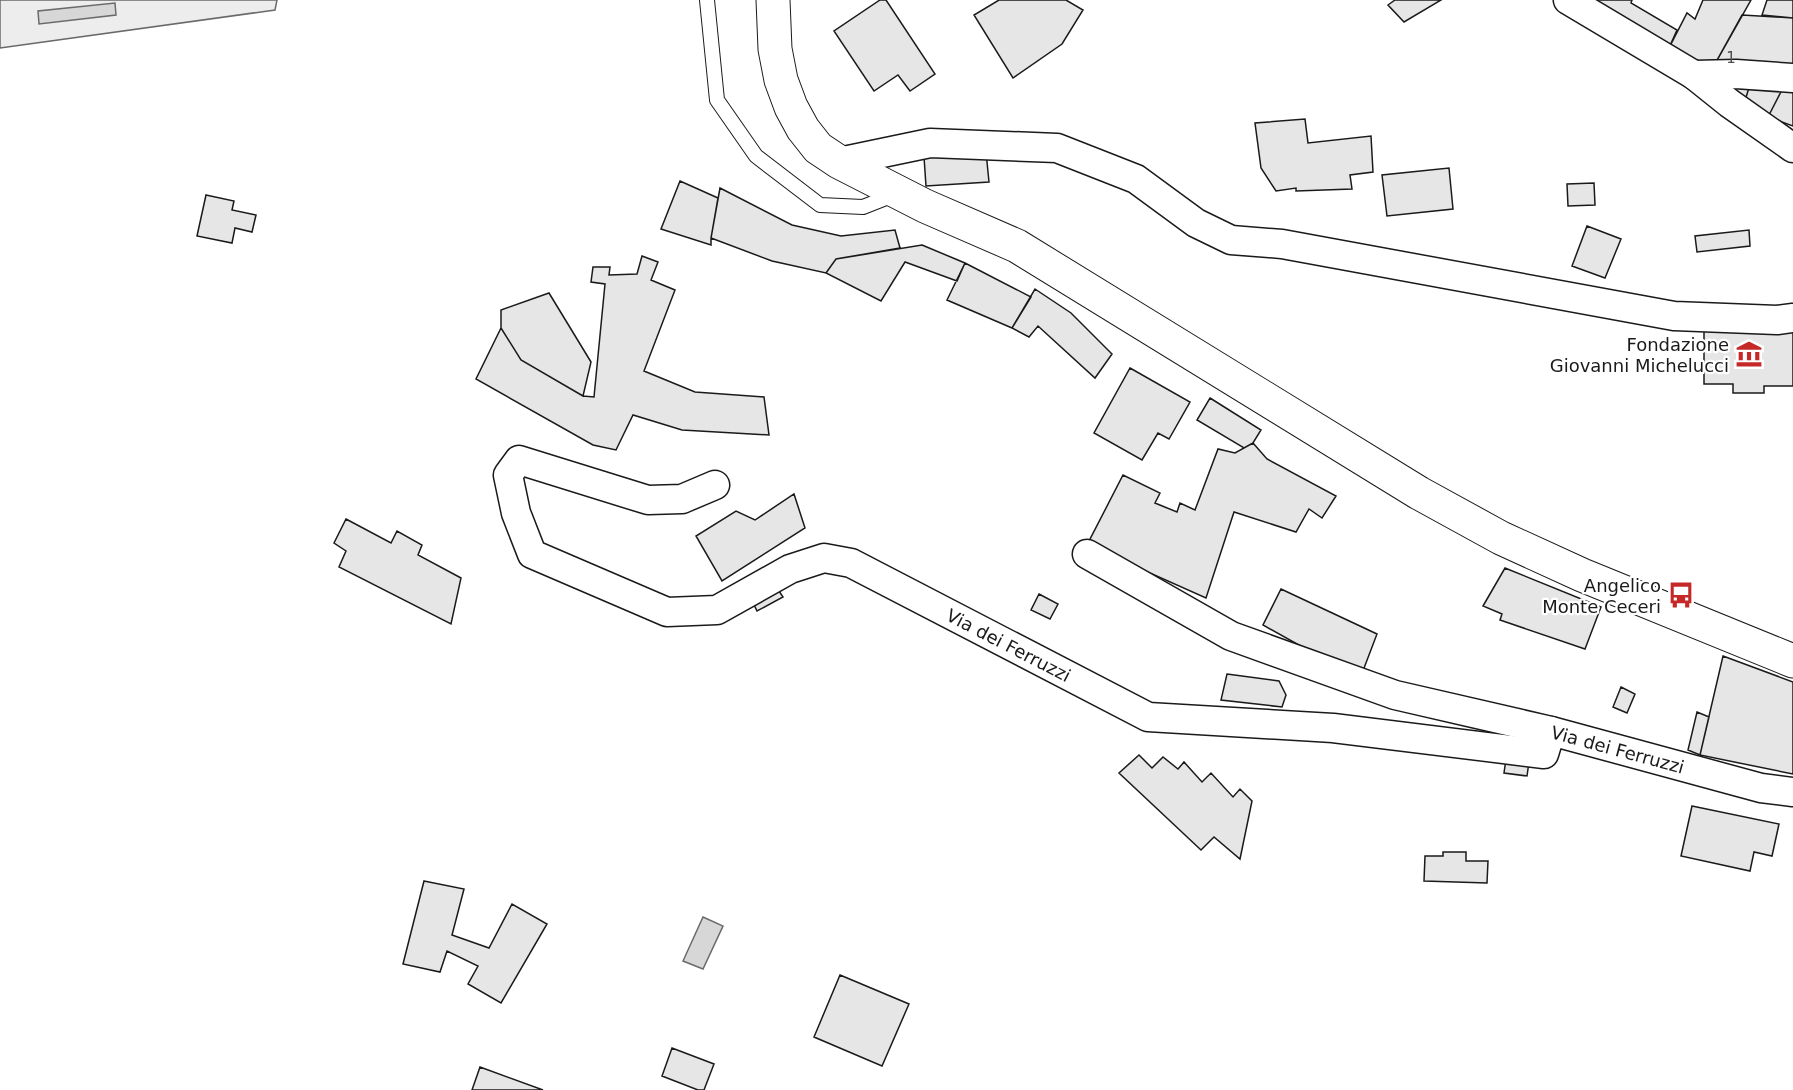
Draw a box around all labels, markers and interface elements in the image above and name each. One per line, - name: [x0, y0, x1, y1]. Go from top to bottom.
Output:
- house number: 1: [1726, 49, 1736, 67]
- place label: Fondazione Giovanni Michelucci: [1550, 334, 1729, 376]
- museum icon: Fondazione Giovanni Michelucci: [1734, 339, 1764, 369]
- place label: Angelico Monte Ceceri: [1542, 575, 1661, 617]
- bus stop icon: Angelico Monte Ceceri: [1666, 580, 1696, 610]
- street label: Via dei Ferruzzi: [943, 604, 1075, 686]
- street label: Via dei Ferruzzi: [1549, 721, 1687, 777]

